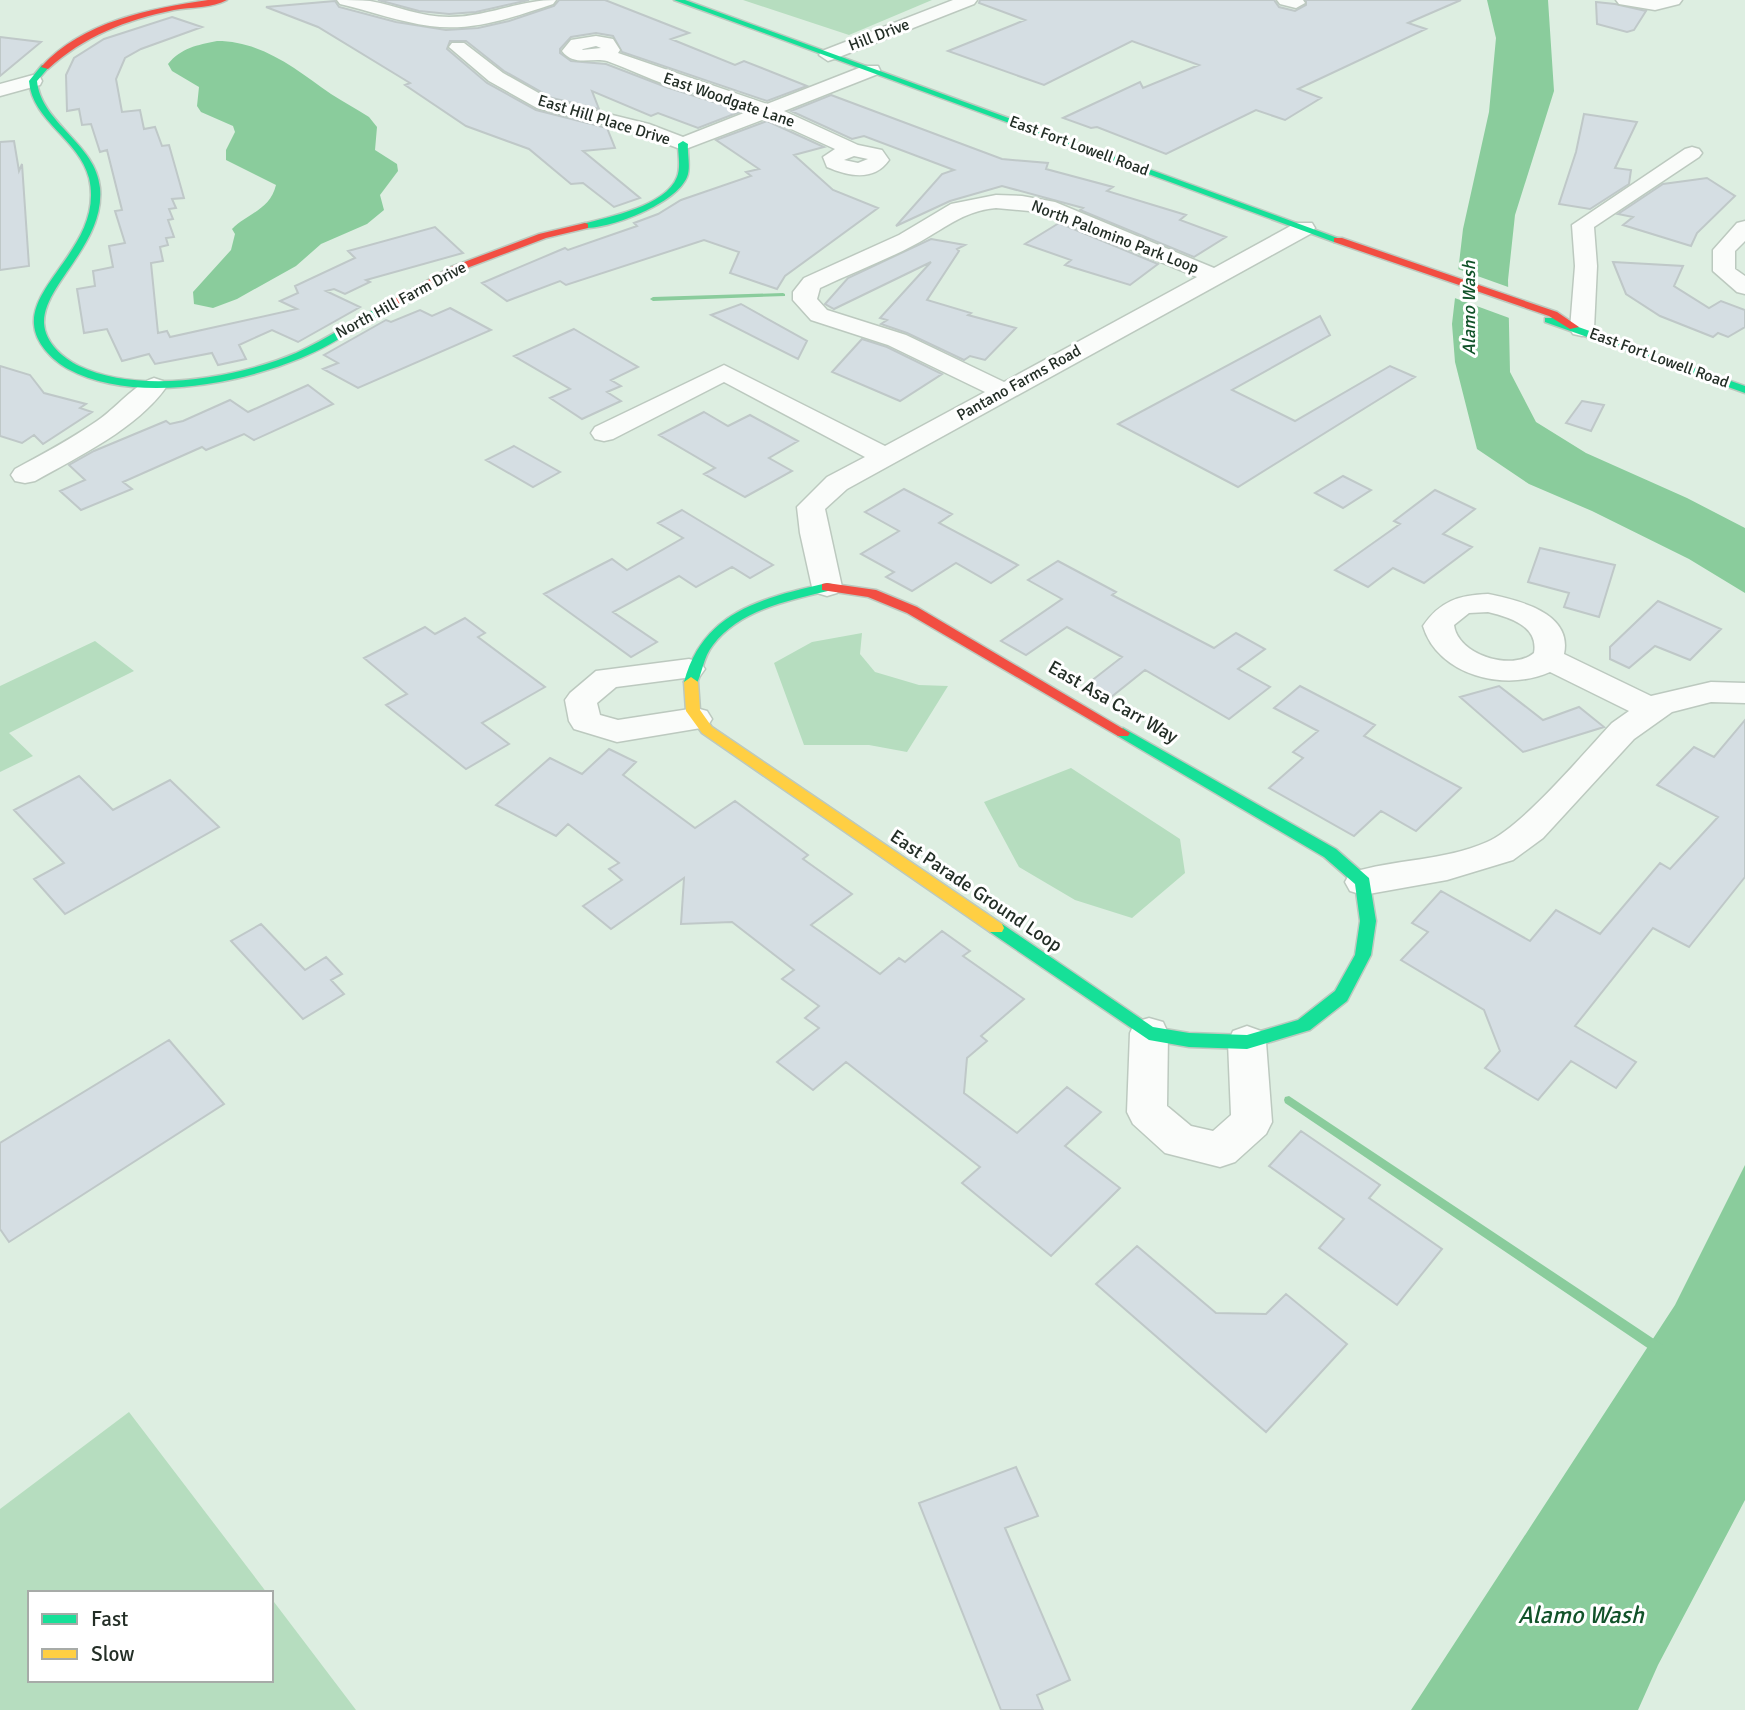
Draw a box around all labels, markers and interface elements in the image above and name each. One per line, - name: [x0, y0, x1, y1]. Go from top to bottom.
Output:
- street label: Hill Drive: [846, 14, 912, 56]
- street label: East Woodgate Lane: [661, 68, 797, 132]
- street label: East Hill Place Drive: [535, 90, 673, 150]
- street label: East Fort Lowell Road: [1006, 111, 1152, 181]
- street label: North Palomino Park Loop: [1028, 196, 1202, 278]
- street label: North Hill Farm Drive: [332, 257, 470, 343]
- water label: Alamo Wash: [1458, 260, 1480, 355]
- street label: East Fort Lowell Road: [1586, 323, 1732, 393]
- street label: Pantano Farms Road: [953, 341, 1085, 425]
- street label: East Asa Carr Way: [1044, 655, 1182, 749]
- street label: East Parade Ground Loop: [885, 824, 1067, 958]
- legend: [28, 1591, 273, 1682]
- water label: Alamo Wash: [1518, 1600, 1645, 1630]
- text: Fast: [91, 1606, 128, 1632]
- text: Slow: [91, 1641, 135, 1667]

